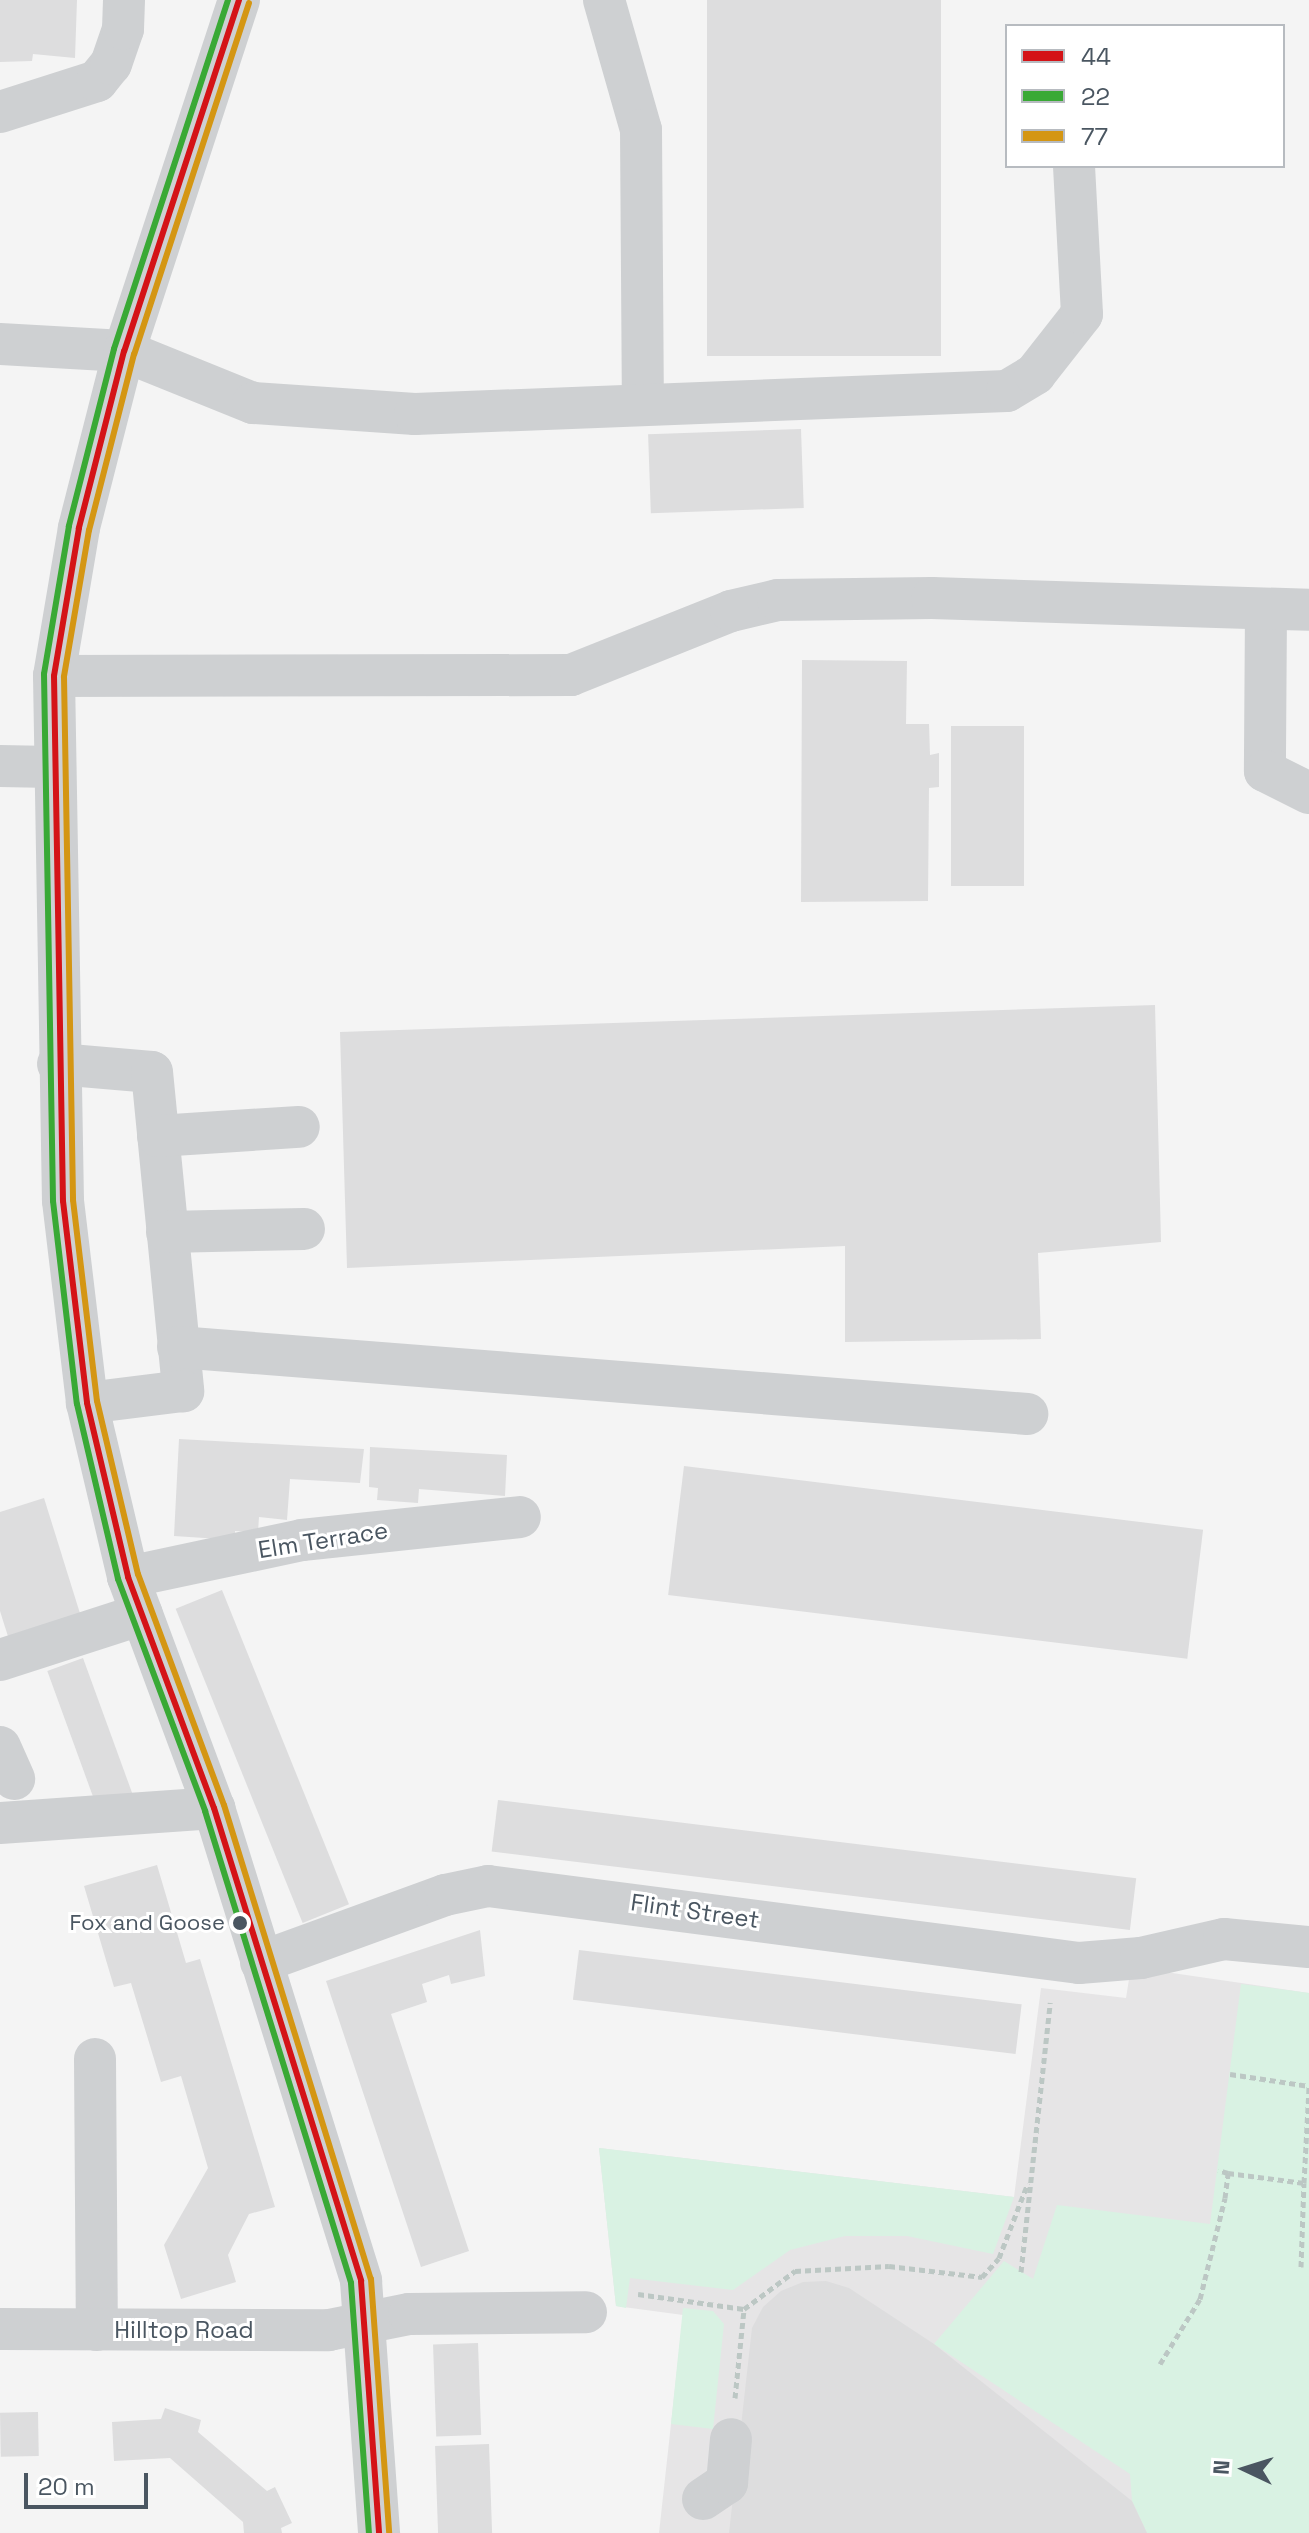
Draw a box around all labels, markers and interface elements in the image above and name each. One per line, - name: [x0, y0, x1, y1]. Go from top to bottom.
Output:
- legend: [1005, 24, 1285, 168]
- text: 44: [1081, 41, 1111, 72]
- text: 22: [1081, 81, 1110, 112]
- text: 77: [1081, 121, 1108, 152]
- street label: Elm Terrace: [256, 1515, 390, 1565]
- street label: Flint Street: [629, 1888, 761, 1934]
- place label: Fox and Goose: [69, 1910, 225, 1936]
- marker: Fox and Goose: [232, 1915, 248, 1931]
- street label: Hilltop Road: [114, 2316, 254, 2344]
- north arrow: [1205, 2429, 1285, 2509]
- scale bar: [28, 2457, 152, 2507]
- text: N: [1207, 2459, 1236, 2476]
- text: 20 m: [38, 2471, 95, 2502]

